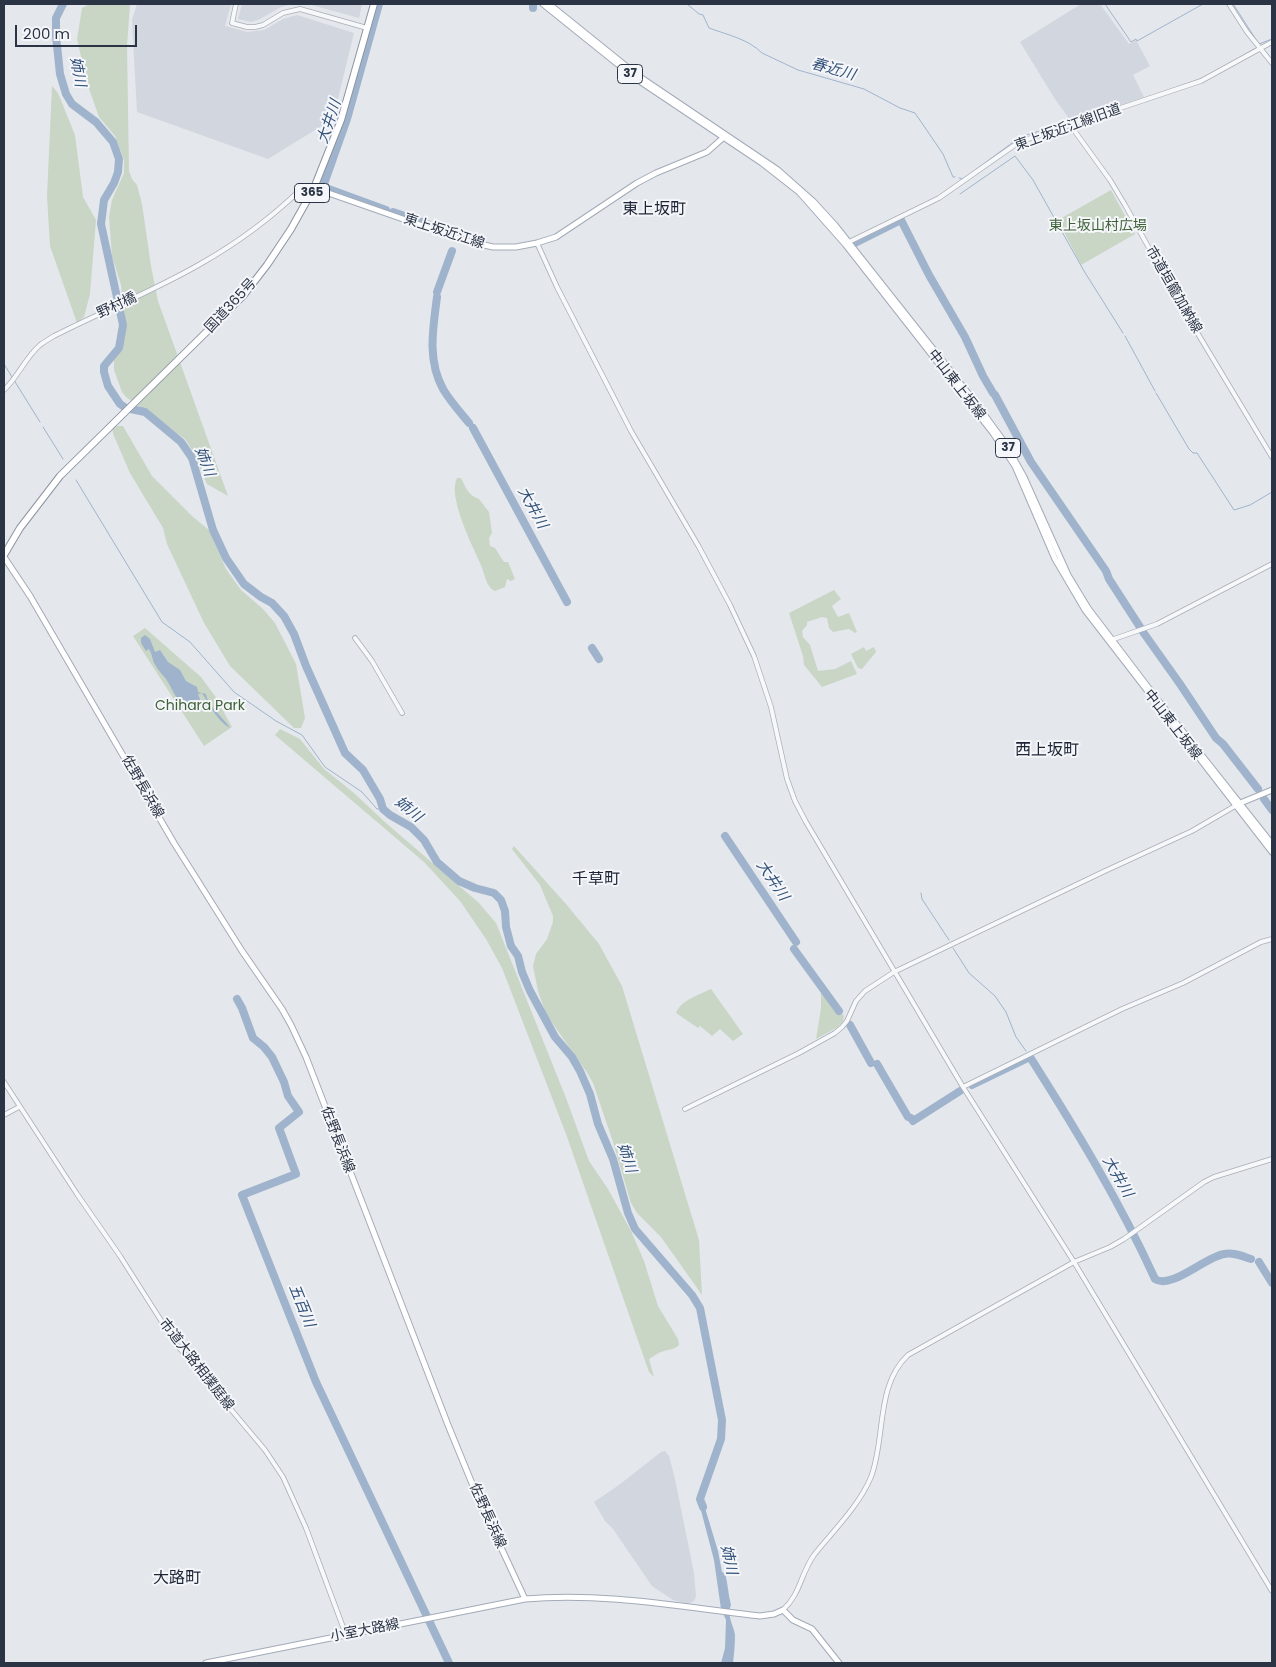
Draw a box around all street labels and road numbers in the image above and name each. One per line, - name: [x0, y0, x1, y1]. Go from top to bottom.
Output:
- road number: 37: [618, 64, 642, 84]
- street label: 東上坂近江線旧道: [1013, 101, 1123, 155]
- road number: 365: [294, 184, 330, 202]
- street label: 東上坂近江線: [401, 211, 487, 253]
- street label: 市道垣籠加納線: [1141, 243, 1205, 337]
- street label: 国道365号: [202, 275, 260, 337]
- street label: 野村橋: [94, 290, 140, 322]
- street label: 中山東上坂線: [924, 347, 988, 423]
- road number: 37: [996, 438, 1020, 458]
- street label: 中山東上坂線: [1140, 687, 1204, 763]
- street label: 佐野長浜線: [117, 752, 167, 822]
- street label: 佐野長浜線: [317, 1104, 357, 1176]
- street label: 市道大路相撲庭線: [155, 1316, 237, 1414]
- street label: 佐野長浜線: [465, 1481, 509, 1551]
- street label: 小室大路線: [329, 1616, 401, 1646]

